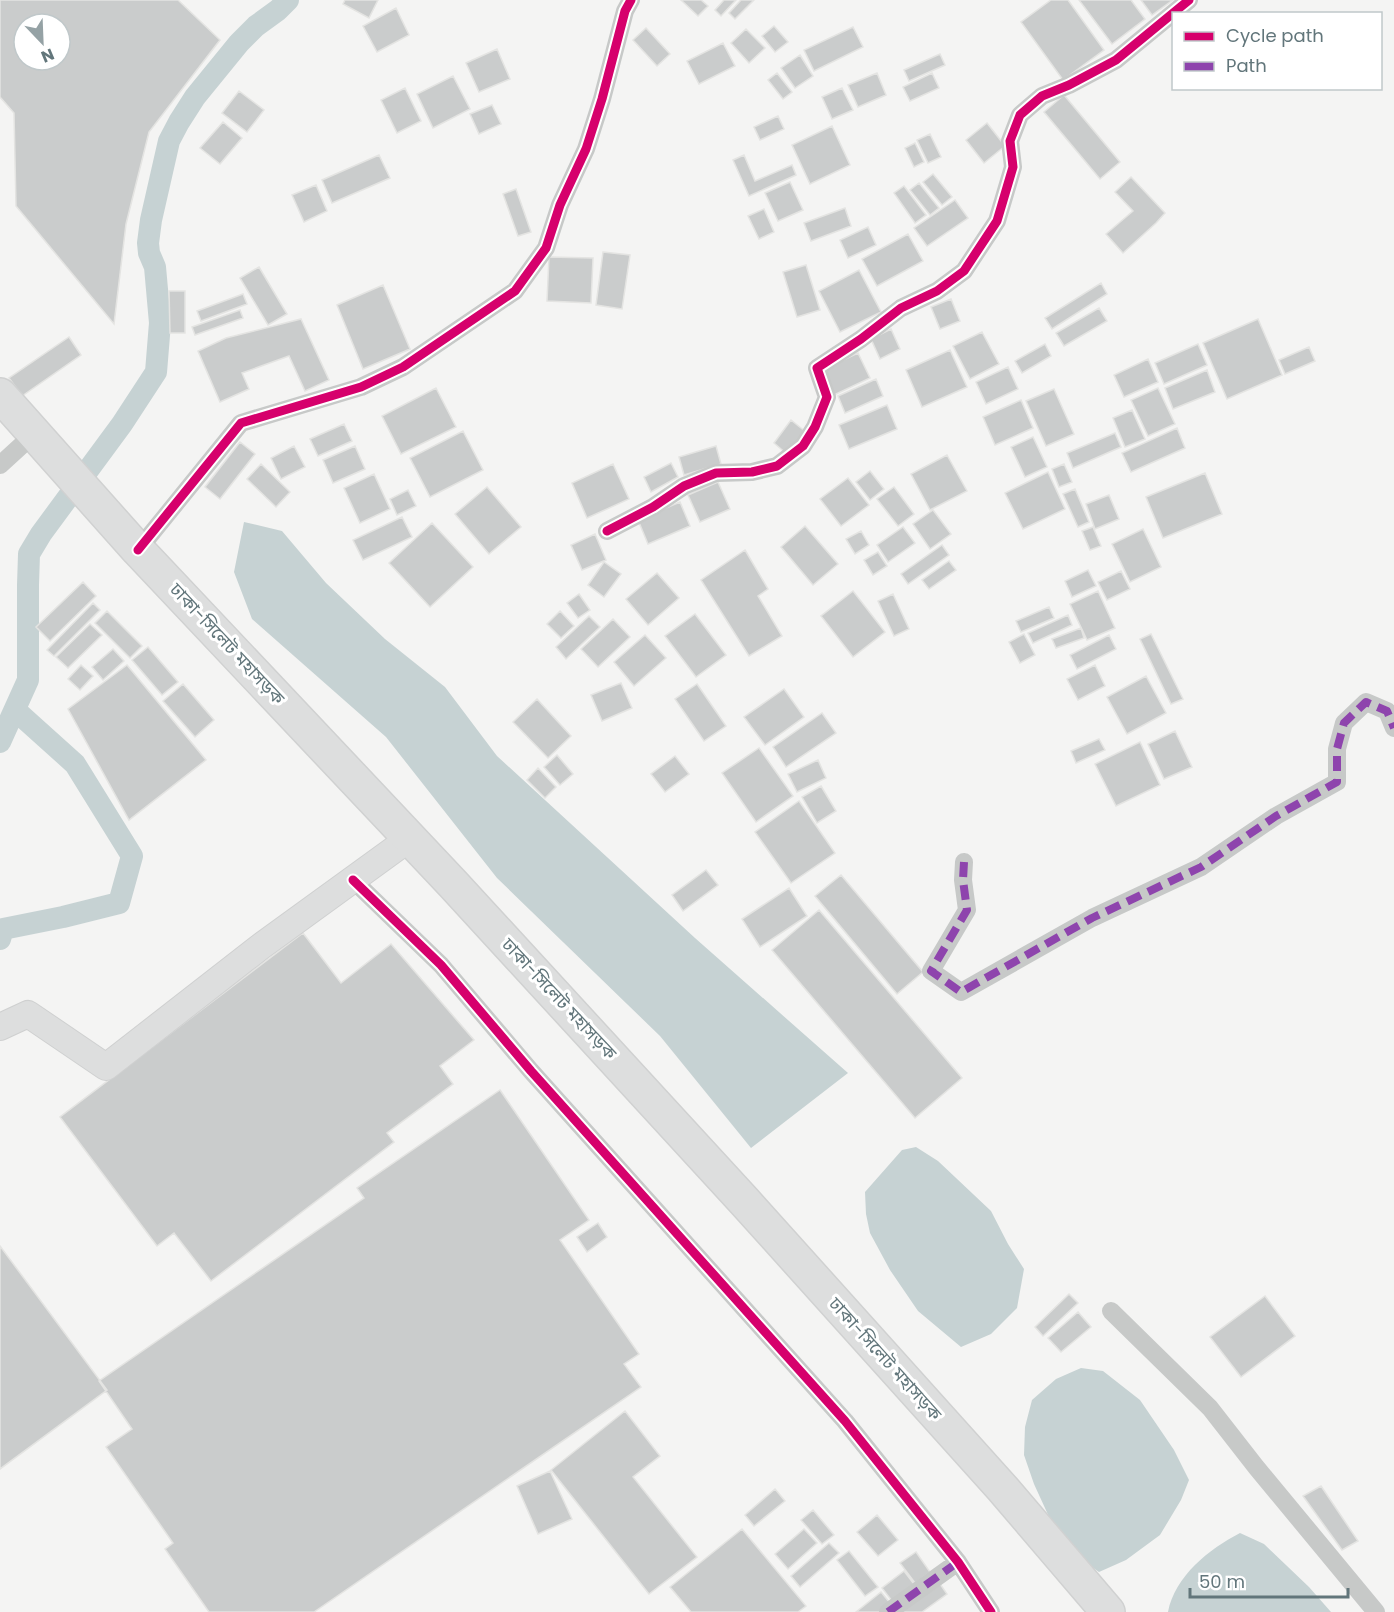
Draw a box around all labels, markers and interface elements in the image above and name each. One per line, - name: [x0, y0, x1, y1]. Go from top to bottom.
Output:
- north arrow: [12, 12, 72, 72]
- legend: [1172, 12, 1382, 90]
- text: Cycle path: [1226, 23, 1324, 48]
- text: N: [38, 42, 58, 68]
- text: Path: [1226, 53, 1267, 78]
- street label: ঢাকা-সিলেট মহাসড়ক: [164, 577, 291, 710]
- street label: ঢাকা-সিলেট মহাসড়ক: [496, 932, 623, 1065]
- street label: ঢাকা-সিলেট মহাসড়ক: [822, 1291, 948, 1426]
- scale bar: [1190, 1561, 1348, 1599]
- text: 50 m: [1199, 1569, 1245, 1594]

